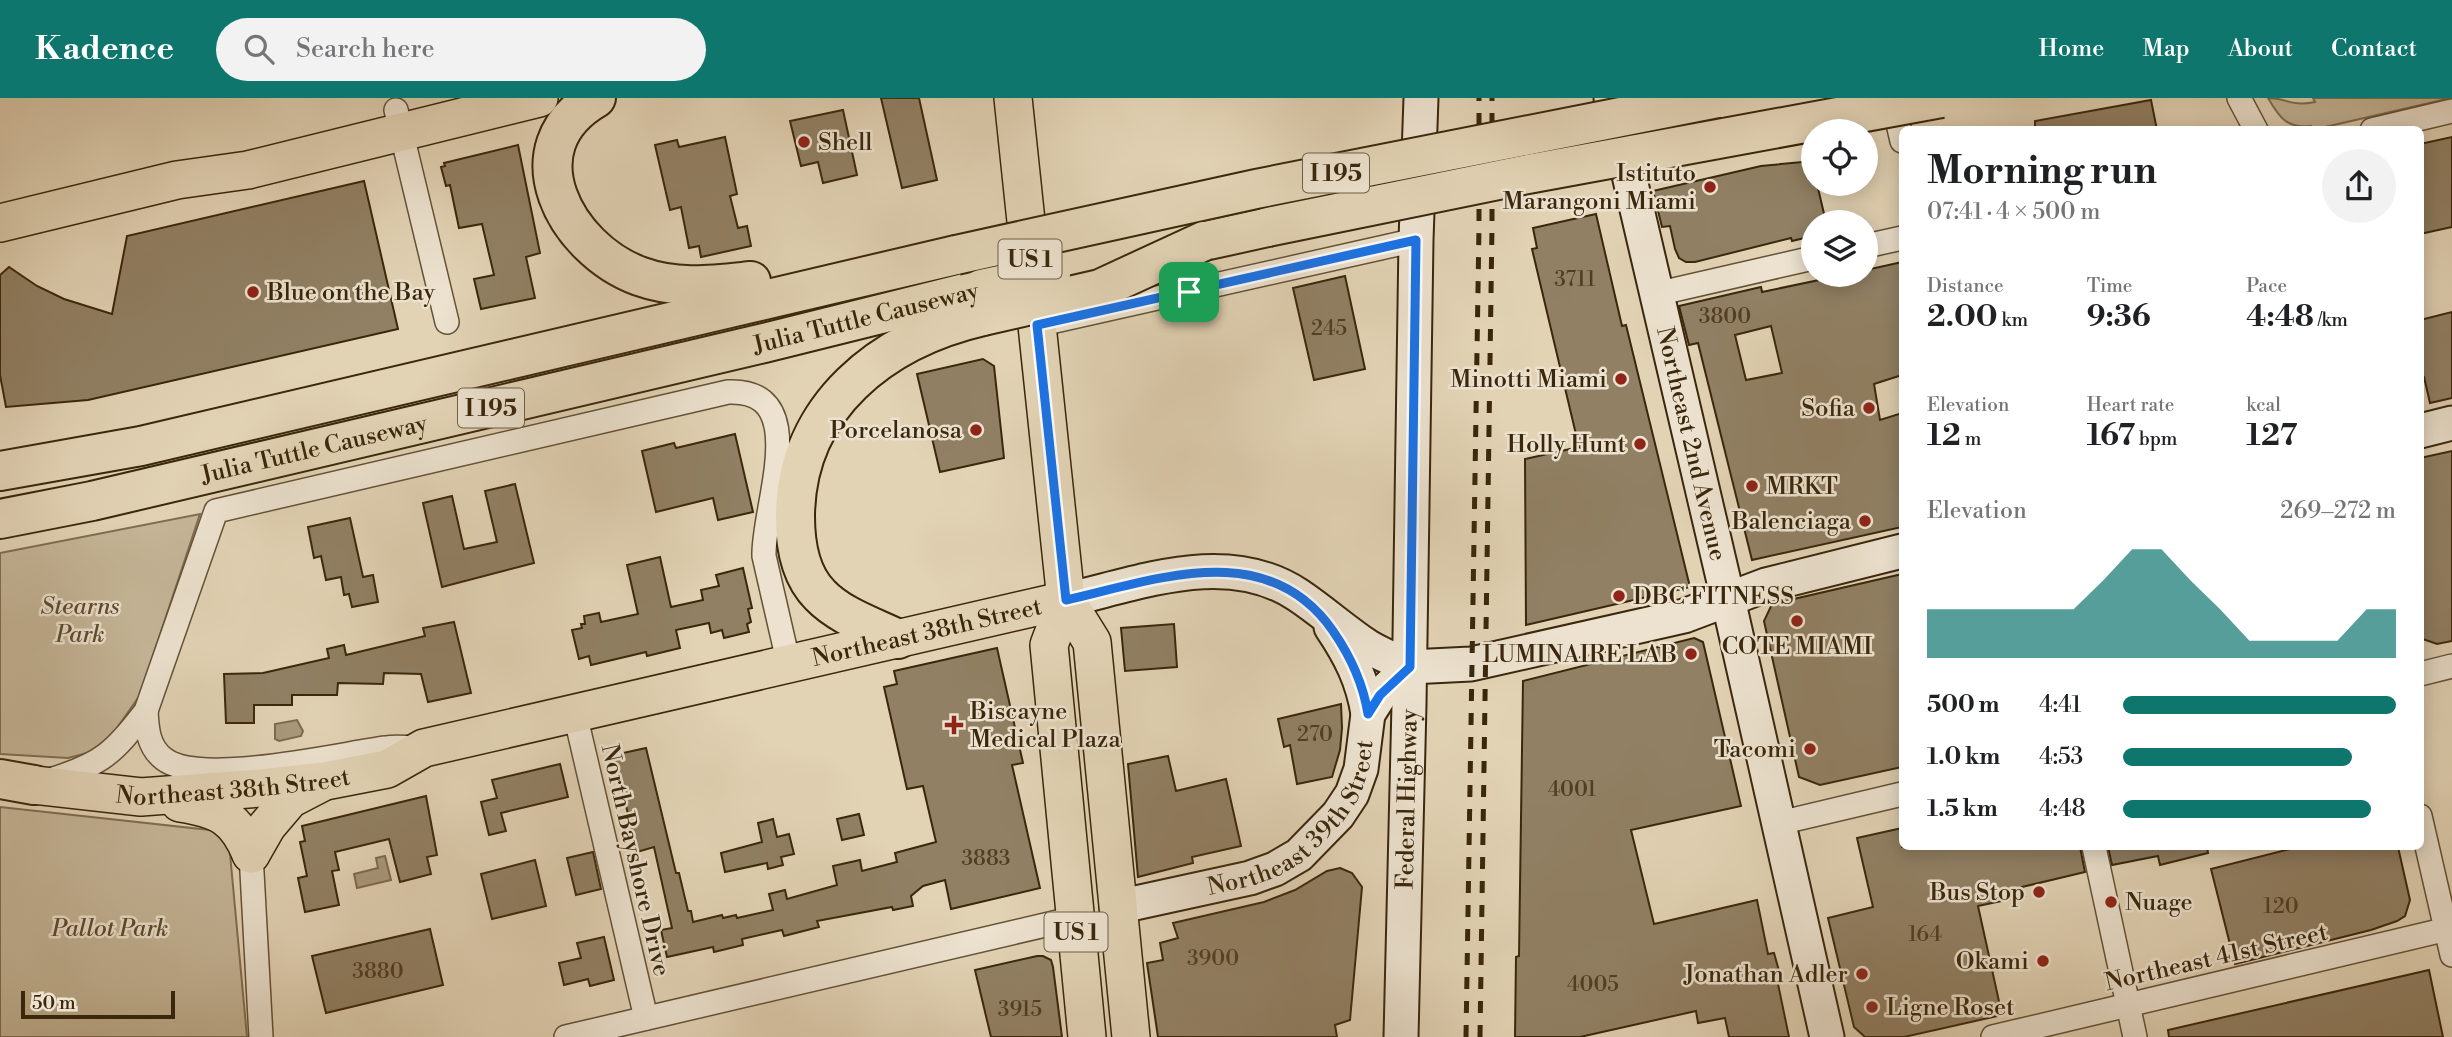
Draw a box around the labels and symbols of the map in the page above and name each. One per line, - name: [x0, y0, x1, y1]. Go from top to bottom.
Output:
- place label: Shell: [818, 128, 872, 158]
- marker: Shell: [796, 134, 812, 150]
- road number: I 195: [1303, 153, 1369, 192]
- place label: Istituto Marangoni Miami: [1503, 159, 1696, 217]
- marker: Istituto Marangoni Miami: [1702, 179, 1718, 195]
- road number: US 1: [998, 240, 1062, 278]
- pin: [1159, 262, 1219, 322]
- house number: 3711: [1554, 267, 1596, 293]
- street label: Julia Tuttle Causeway: [749, 276, 982, 361]
- place label: Blue on the Bay: [266, 278, 435, 308]
- marker: Blue on the Bay: [245, 284, 261, 300]
- house number: 3800: [1699, 304, 1751, 330]
- house number: 245: [1311, 316, 1347, 342]
- street label: Northeast 2nd Avenue: [1649, 324, 1733, 564]
- place label: Minotti Miami: [1450, 365, 1607, 395]
- marker: Minotti Miami: [1613, 371, 1629, 387]
- road number: I 195: [458, 388, 524, 428]
- place label: Sofia: [1801, 394, 1856, 424]
- marker: Sofia: [1861, 400, 1877, 416]
- street label: Julia Tuttle Causeway: [197, 409, 431, 491]
- place label: Porcelanosa: [830, 416, 963, 446]
- marker: Porcelanosa: [968, 422, 984, 438]
- place label: Holly Hunt: [1507, 430, 1627, 460]
- marker: Holly Hunt: [1632, 436, 1648, 452]
- place label: MRKT: [1766, 472, 1838, 502]
- marker: MRKT: [1744, 478, 1760, 494]
- place label: Balenciaga: [1731, 507, 1852, 537]
- marker: Balenciaga: [1857, 513, 1873, 529]
- place label: DBC FITNESS: [1633, 582, 1794, 612]
- marker: DBC FITNESS: [1611, 588, 1627, 604]
- park label: Stearns Park: [40, 592, 120, 650]
- street label: Northeast 38th Street: [809, 592, 1045, 674]
- marker: COTE MIAMI: [1789, 613, 1805, 629]
- place label: COTE MIAMI: [1722, 632, 1872, 662]
- place label: LUMINAIRE LAB: [1482, 640, 1677, 670]
- marker: LUMINAIRE LAB: [1683, 646, 1699, 662]
- place label: Biscayne Medical Plaza: [969, 697, 1121, 755]
- street label: Federal Highway: [1391, 708, 1425, 890]
- marker: Biscayne Medical Plaza: [944, 715, 964, 735]
- house number: 270: [1297, 722, 1333, 748]
- place label: Tacomi: [1714, 735, 1796, 765]
- street label: Northeast 39th Street: [1205, 738, 1381, 903]
- street label: North Bayshore Drive: [594, 741, 676, 979]
- marker: Tacomi: [1802, 741, 1818, 757]
- street label: Northeast 38th Street: [114, 762, 353, 814]
- house number: 4001: [1548, 777, 1596, 803]
- house number: 3883: [962, 846, 1010, 872]
- place label: Bus Stop: [1929, 878, 2025, 908]
- marker: Bus Stop: [2031, 884, 2047, 900]
- place label: Nuage: [2125, 888, 2193, 918]
- marker: Nuage: [2103, 894, 2119, 910]
- house number: 120: [2263, 894, 2299, 920]
- road number: US 1: [1044, 912, 1108, 952]
- park label: Pallot Park: [51, 914, 168, 944]
- street label: Northeast 41st Street: [2102, 918, 2331, 998]
- house number: 164: [1908, 922, 1942, 948]
- house number: 3900: [1187, 946, 1239, 972]
- place label: Okami: [1956, 947, 2029, 977]
- marker: Okami: [2035, 953, 2051, 969]
- house number: 3880: [352, 959, 404, 985]
- place label: Jonathan Adler: [1683, 960, 1848, 990]
- marker: Jonathan Adler: [1854, 966, 1870, 982]
- house number: 4005: [1567, 972, 1619, 998]
- scale bar: [21, 988, 175, 1020]
- place label: Ligne Roset: [1886, 993, 2015, 1023]
- house number: 3915: [998, 997, 1042, 1023]
- marker: Ligne Roset: [1864, 999, 1880, 1015]

